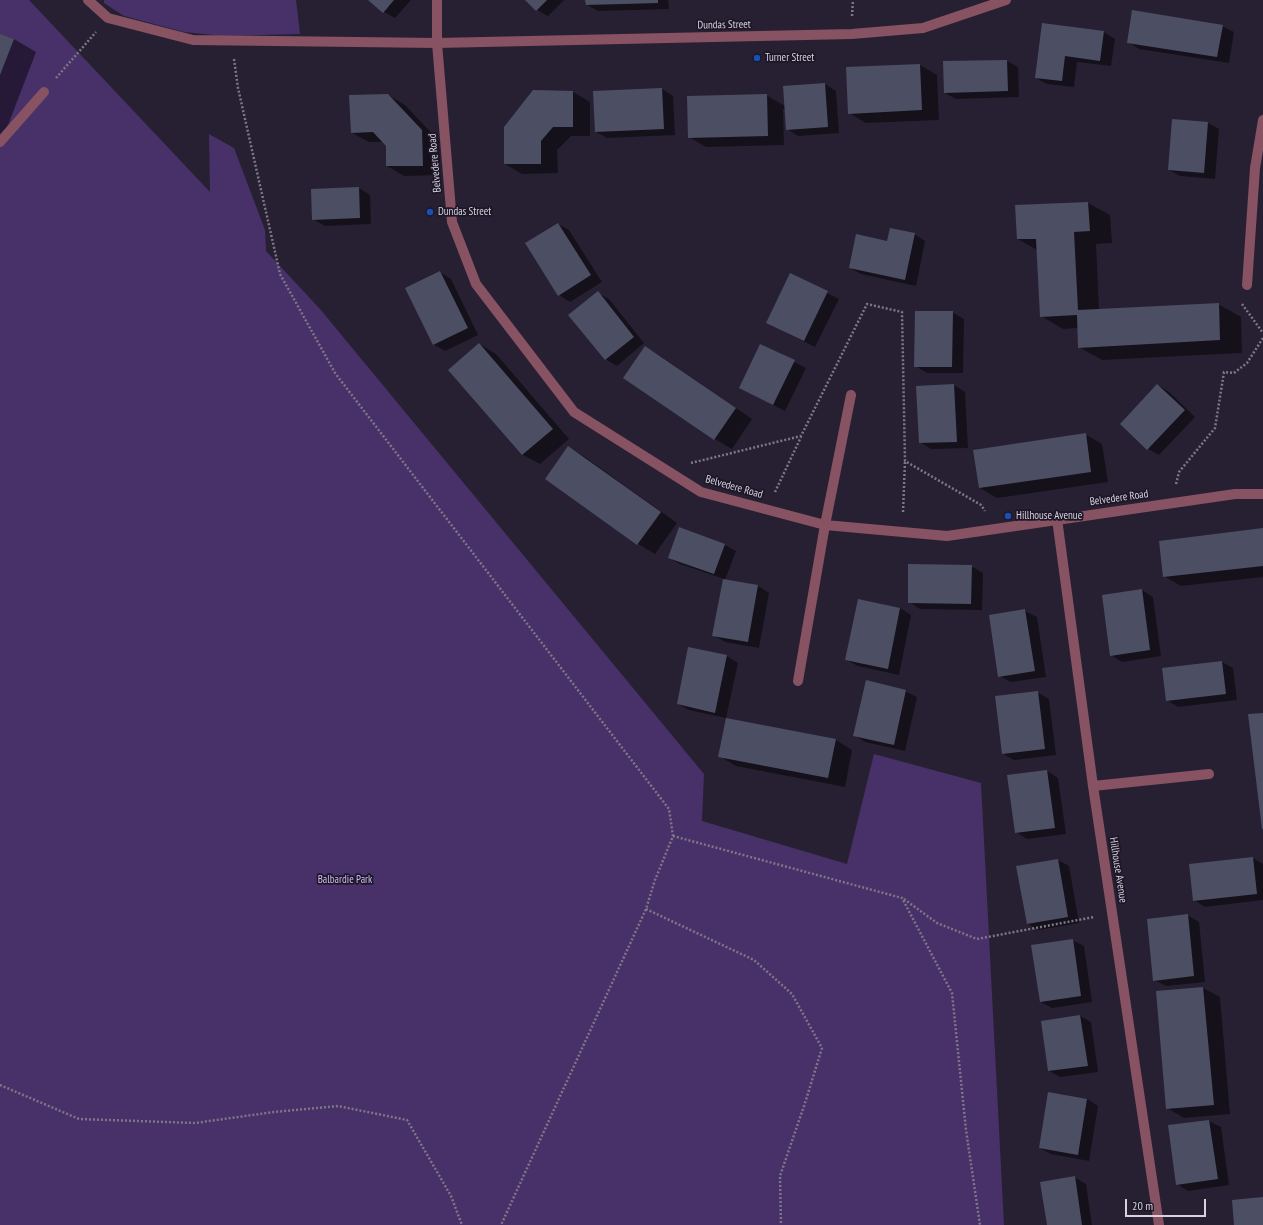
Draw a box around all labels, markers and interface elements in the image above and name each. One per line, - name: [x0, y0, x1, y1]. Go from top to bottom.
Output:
- street label: Dundas Street: [697, 18, 751, 32]
- place label: Turner Street: [765, 51, 814, 65]
- marker: Turner Street: [752, 53, 762, 63]
- street label: Belvedere Road: [426, 133, 444, 193]
- place label: Dundas Street: [438, 205, 491, 219]
- marker: Dundas Street: [425, 207, 435, 217]
- street label: Belvedere Road: [704, 473, 764, 501]
- street label: Belvedere Road: [1089, 487, 1149, 509]
- place label: Hillhouse Avenue: [1016, 509, 1082, 523]
- marker: Hillhouse Avenue: [1003, 511, 1013, 521]
- street label: Hillhouse Avenue: [1106, 836, 1130, 904]
- park label: Balbardie Park: [318, 873, 372, 887]
- scale bar: [1127, 1191, 1208, 1217]
- text: 20 m: [1132, 1198, 1153, 1213]

